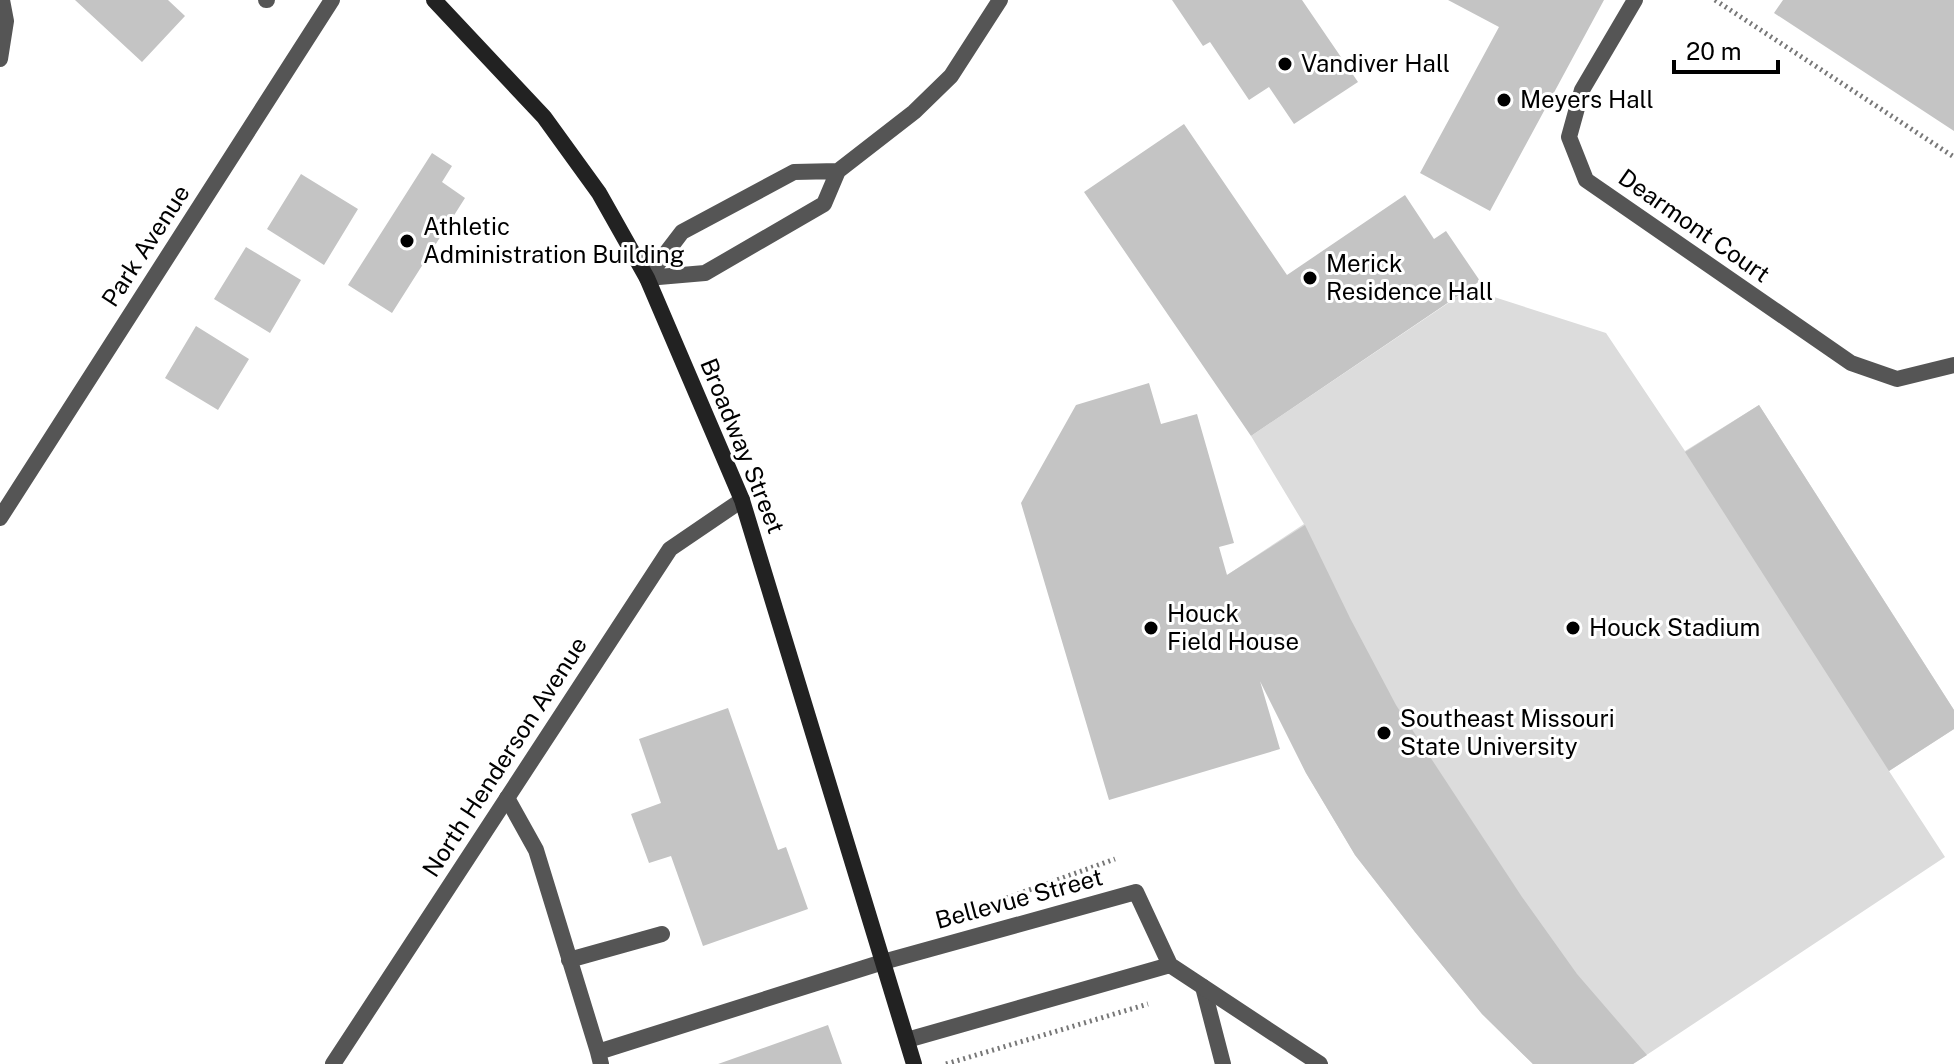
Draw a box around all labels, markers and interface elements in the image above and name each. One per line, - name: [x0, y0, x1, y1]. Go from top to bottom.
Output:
- scale bar: [1674, 24, 1778, 74]
- text: 20 m: [1686, 37, 1742, 65]
- place label: Vandiver Hall: [1301, 49, 1450, 77]
- marker: Vandiver Hall: [1276, 55, 1294, 73]
- place label: Meyers Hall: [1520, 85, 1654, 113]
- marker: Meyers Hall: [1495, 91, 1513, 109]
- street label: Dearmont Court: [1614, 163, 1776, 288]
- street label: Park Avenue: [95, 179, 195, 312]
- place label: Athletic Administration Building: [423, 212, 685, 268]
- marker: Athletic Administration Building: [398, 232, 416, 250]
- place label: Merick Residence Hall: [1326, 249, 1493, 305]
- marker: Merick Residence Hall: [1301, 269, 1319, 287]
- street label: Broadway Street: [695, 354, 791, 537]
- place label: Houck Field House: [1167, 599, 1299, 655]
- place label: Houck Stadium: [1589, 613, 1760, 641]
- marker: Houck Field House: [1142, 619, 1160, 637]
- marker: Houck Stadium: [1564, 619, 1582, 637]
- street label: North Henderson Avenue: [416, 631, 592, 882]
- place label: Southeast Missouri State University: [1400, 704, 1615, 760]
- marker: Southeast Missouri State University: [1375, 724, 1393, 742]
- street label: Bellevue Street: [932, 862, 1105, 934]

